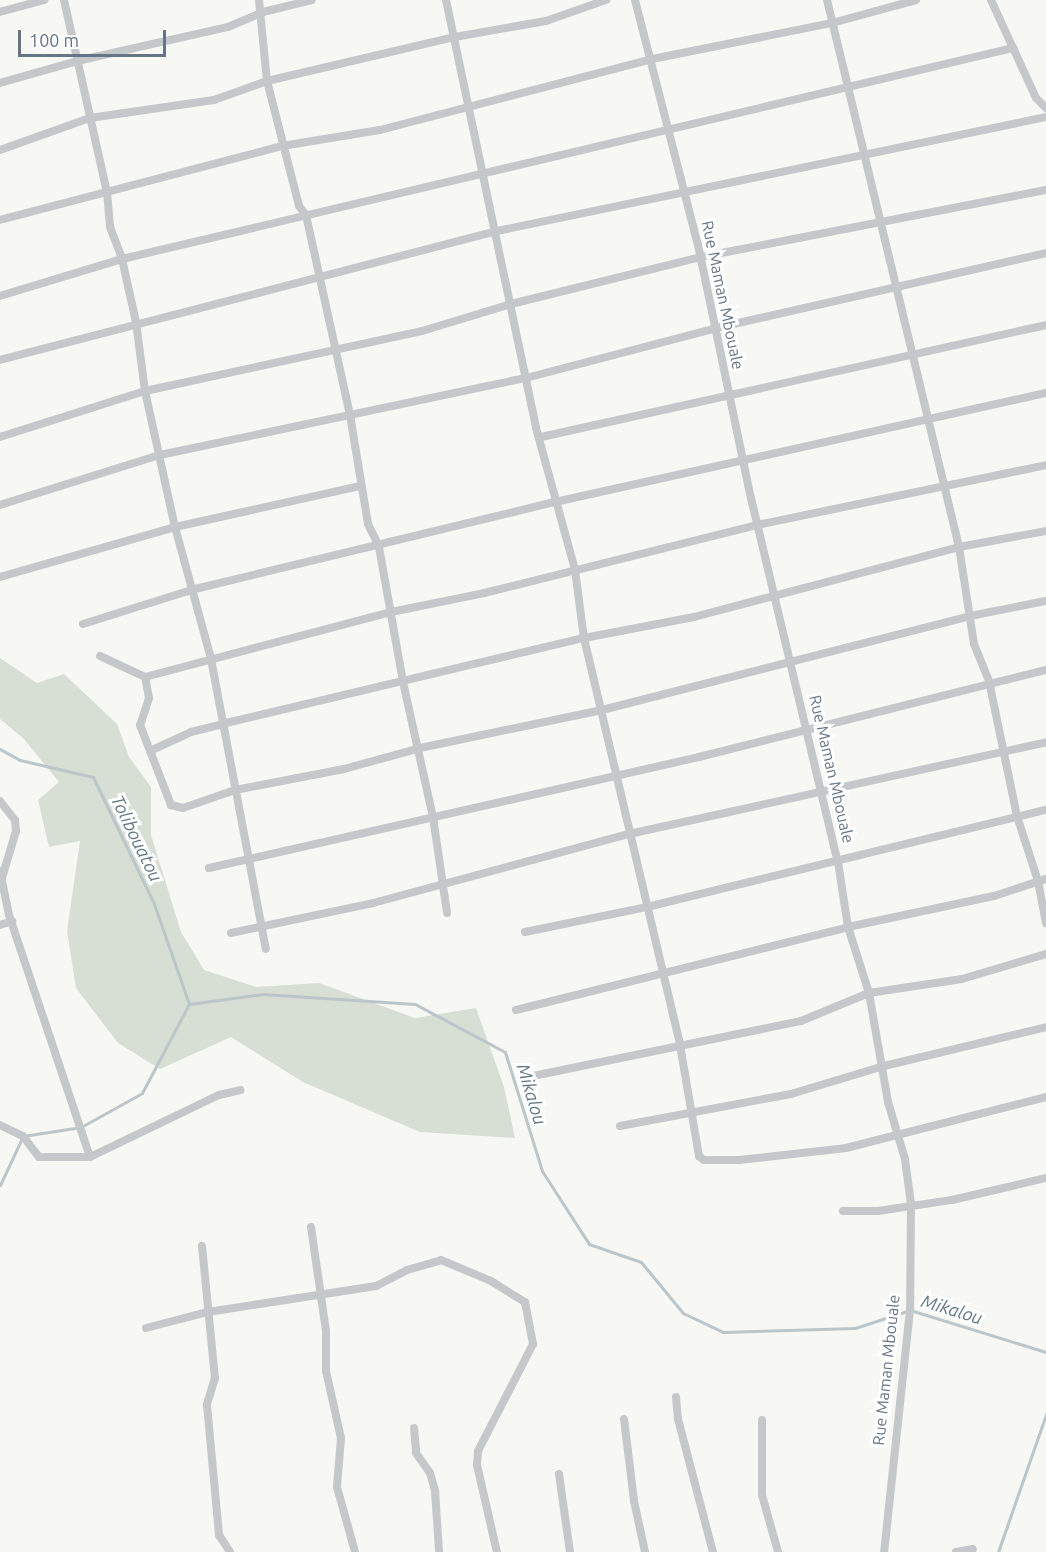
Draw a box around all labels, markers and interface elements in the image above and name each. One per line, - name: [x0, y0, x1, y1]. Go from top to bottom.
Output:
- scale bar: [21, 18, 170, 56]
- text: 100 m: [29, 30, 79, 50]
- street label: Rue Maman Mbouale: [698, 219, 748, 371]
- street label: Rue Maman Mbouale: [806, 693, 858, 845]
- water label: Tolibouatou: [107, 791, 167, 885]
- water label: Mikalou: [513, 1061, 551, 1127]
- water label: Mikalou: [919, 1290, 985, 1328]
- street label: Rue Maman Mbouale: [869, 1294, 903, 1446]

